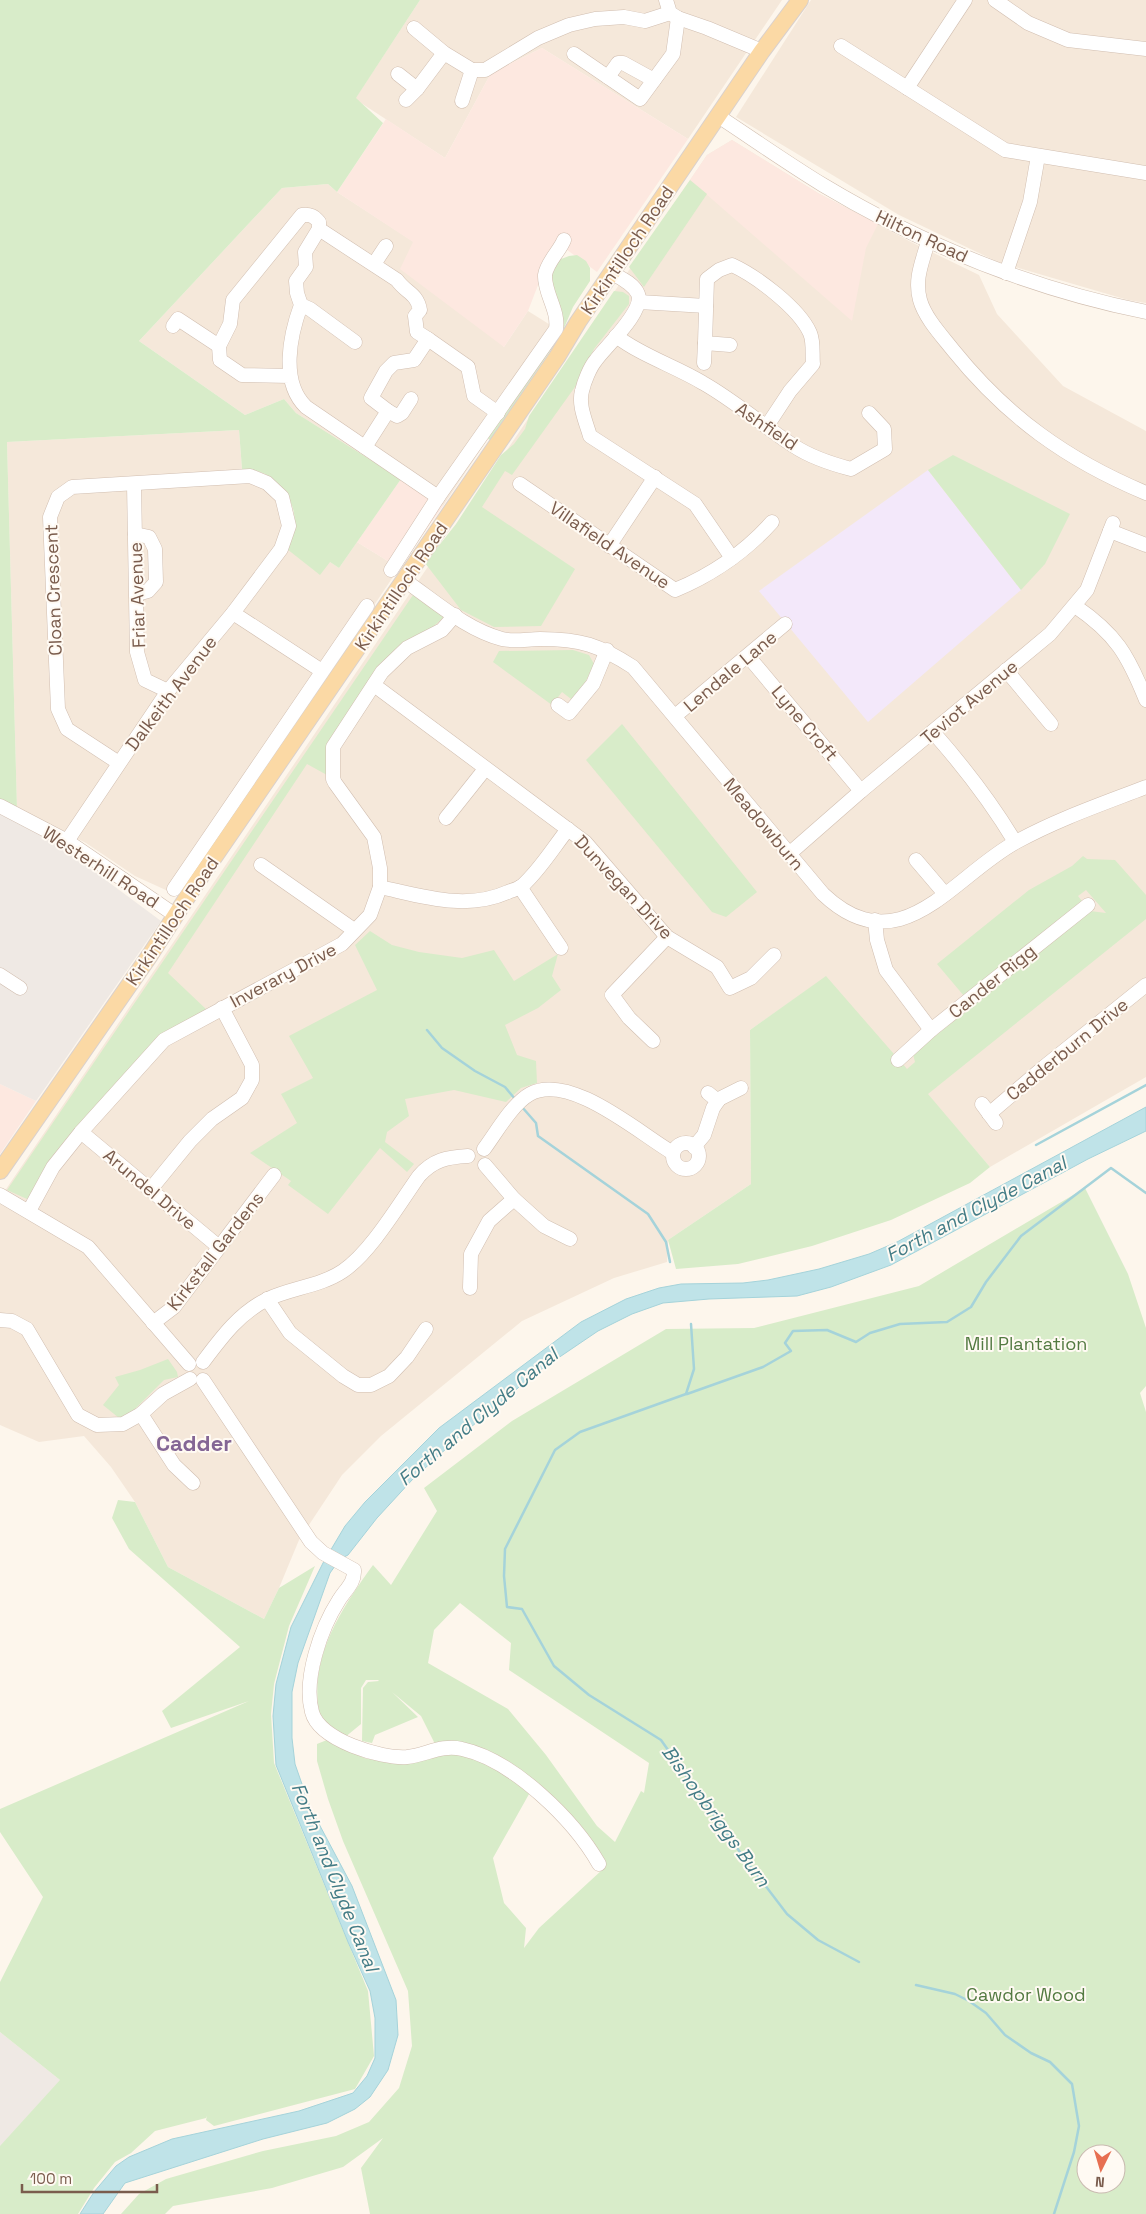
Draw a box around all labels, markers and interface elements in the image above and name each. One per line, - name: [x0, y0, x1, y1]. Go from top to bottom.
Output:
- street label: Kirkintilloch Road: [575, 181, 679, 319]
- street label: Hilton Road: [872, 205, 972, 267]
- street label: Ashfield: [731, 397, 803, 455]
- street label: Villafield Avenue: [545, 496, 675, 594]
- street label: Kirkintilloch Road: [349, 517, 453, 655]
- street label: Cloan Crescent: [39, 524, 67, 656]
- street label: Friar Avenue: [124, 542, 150, 648]
- street label: Lendale Lane: [679, 625, 781, 717]
- street label: Dalkeith Avenue: [120, 631, 222, 755]
- street label: Teviot Avenue: [916, 655, 1022, 749]
- street label: Lyne Croft: [767, 680, 843, 766]
- street label: Meadowburn: [719, 773, 809, 875]
- street label: Westerhill Road: [39, 821, 163, 913]
- street label: Dunvegan Drive: [570, 830, 678, 944]
- street label: Kirkintilloch Road: [120, 852, 224, 990]
- street label: Inverary Drive: [226, 937, 340, 1013]
- street label: Cander Rigg: [944, 939, 1040, 1023]
- street label: Cadderburn Drive: [1001, 993, 1133, 1105]
- street label: Arundel Drive: [99, 1143, 201, 1235]
- water label: Forth and Clyde Canal: [881, 1150, 1073, 1267]
- street label: Kirkstall Gardens: [161, 1187, 269, 1315]
- park label: Mill Plantation: [965, 1332, 1087, 1355]
- water label: Forth and Clyde Canal: [393, 1341, 565, 1491]
- district label: Cadder: [156, 1429, 232, 1457]
- water label: Bishopbriggs Burn: [656, 1740, 776, 1892]
- water label: Forth and Clyde Canal: [286, 1779, 385, 1977]
- park label: Cawdor Wood: [966, 1983, 1086, 2006]
- north arrow: [1076, 2144, 1126, 2194]
- scale bar: [22, 2162, 158, 2194]
- text: 100 m: [30, 2169, 72, 2188]
- text: N: [1094, 2173, 1105, 2191]

